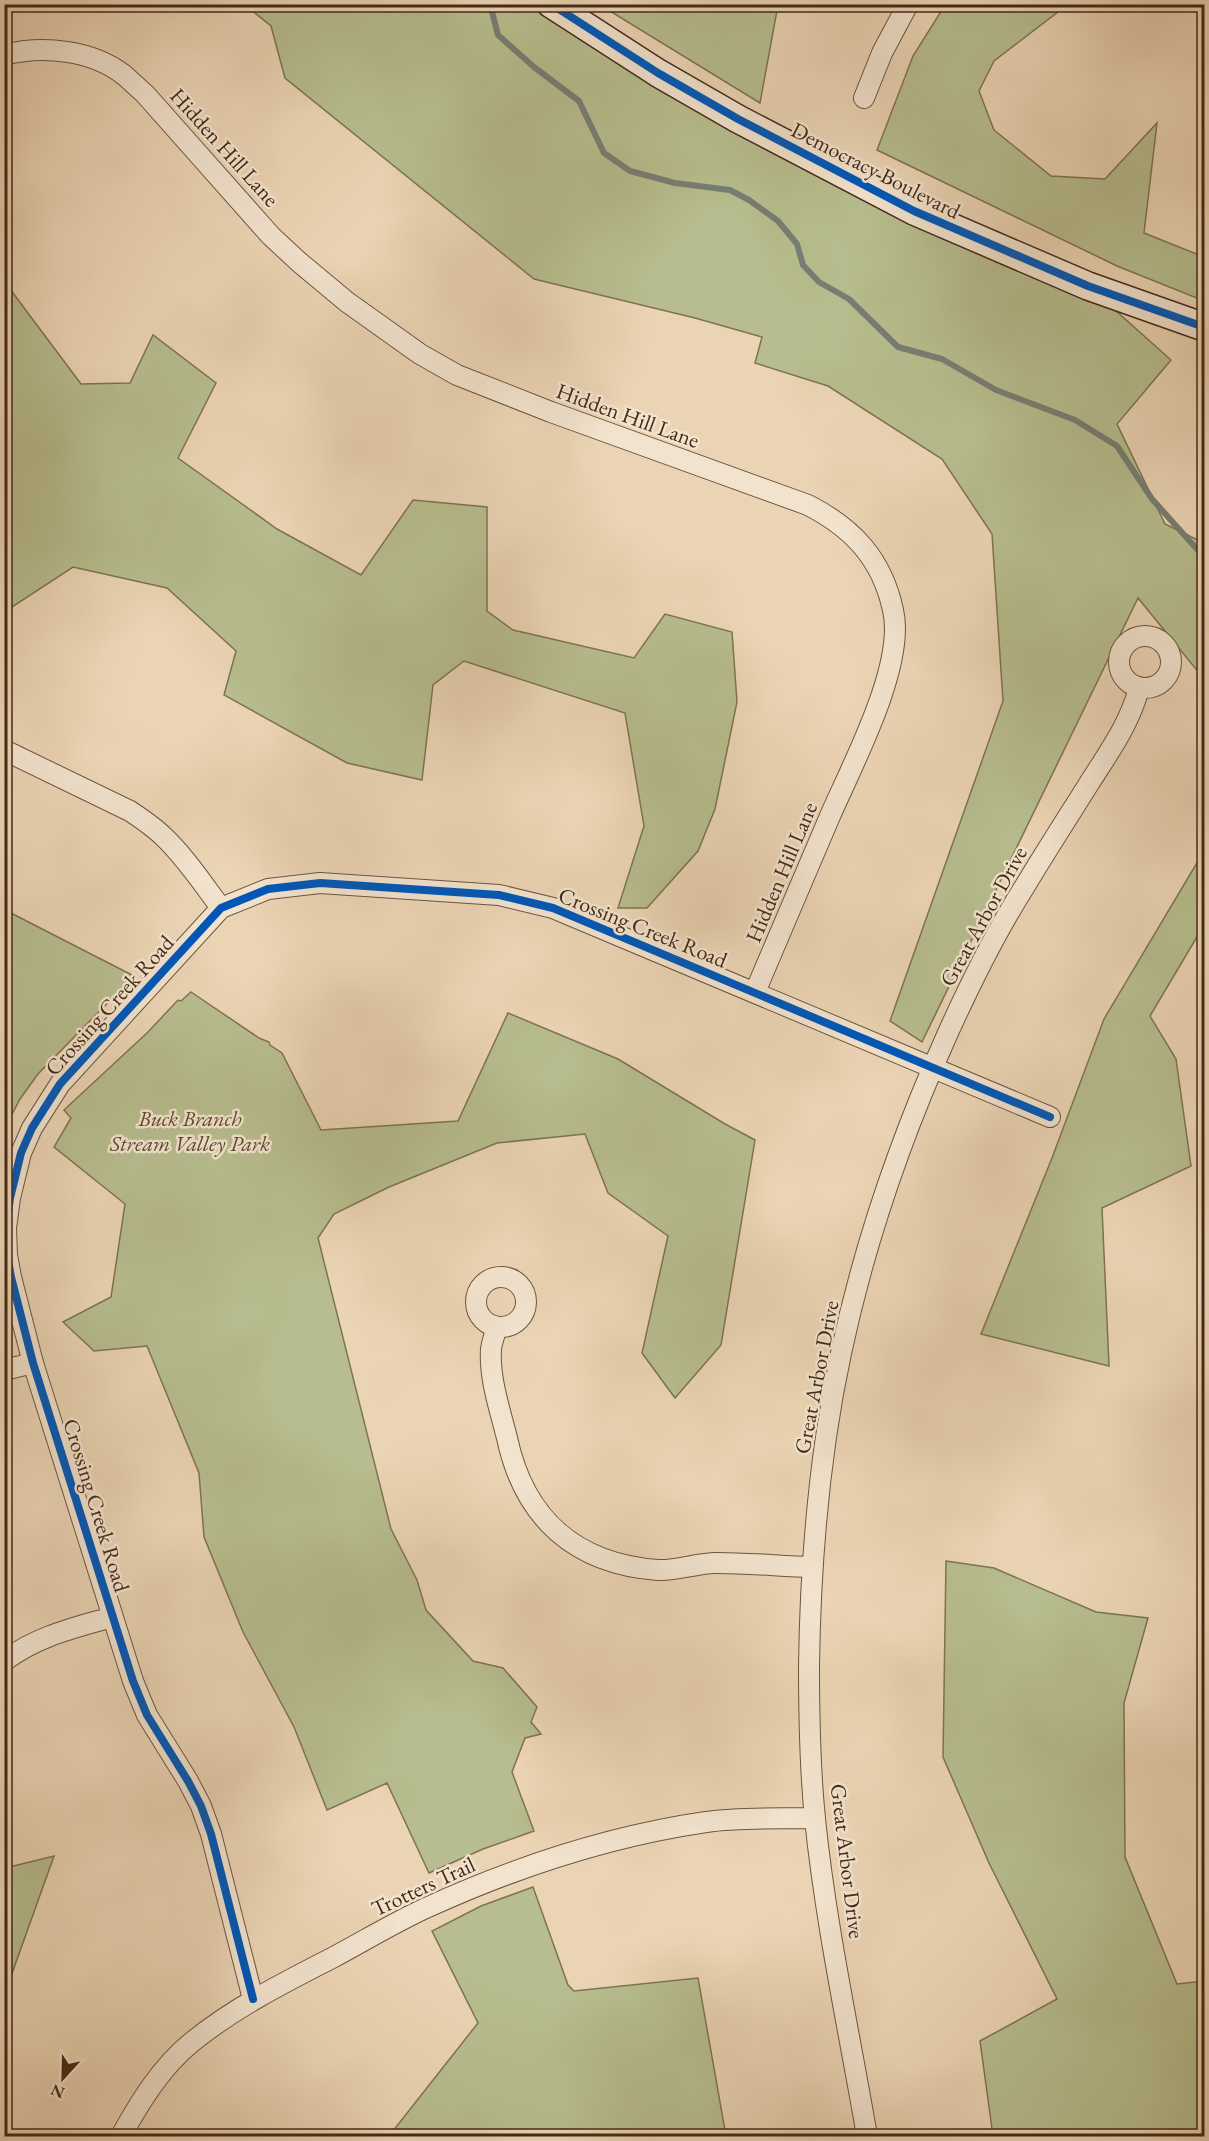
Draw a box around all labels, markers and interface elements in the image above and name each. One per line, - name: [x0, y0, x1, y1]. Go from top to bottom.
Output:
- street label: Hidden Hill Lane: [164, 82, 286, 213]
- street label: Democracy Boulevard: [786, 115, 966, 226]
- street label: Hidden Hill Lane: [552, 376, 704, 455]
- street label: Hidden Hill Lane: [739, 797, 824, 947]
- street label: Great Arbor Drive: [933, 841, 1034, 991]
- street label: Crossing Creek Road: [554, 880, 732, 975]
- street label: Crossing Creek Road: [38, 928, 181, 1082]
- park label: Buck Branch Stream Valley Park: [109, 1104, 270, 1158]
- street label: Great Arbor Drive: [787, 1298, 846, 1456]
- street label: Crossing Creek Road: [56, 1415, 137, 1596]
- street label: Great Arbor Drive: [824, 1782, 871, 1940]
- street label: Trotters Trail: [367, 1850, 480, 1923]
- north arrow: [33, 2048, 93, 2108]
- text: N: [48, 2079, 68, 2104]

